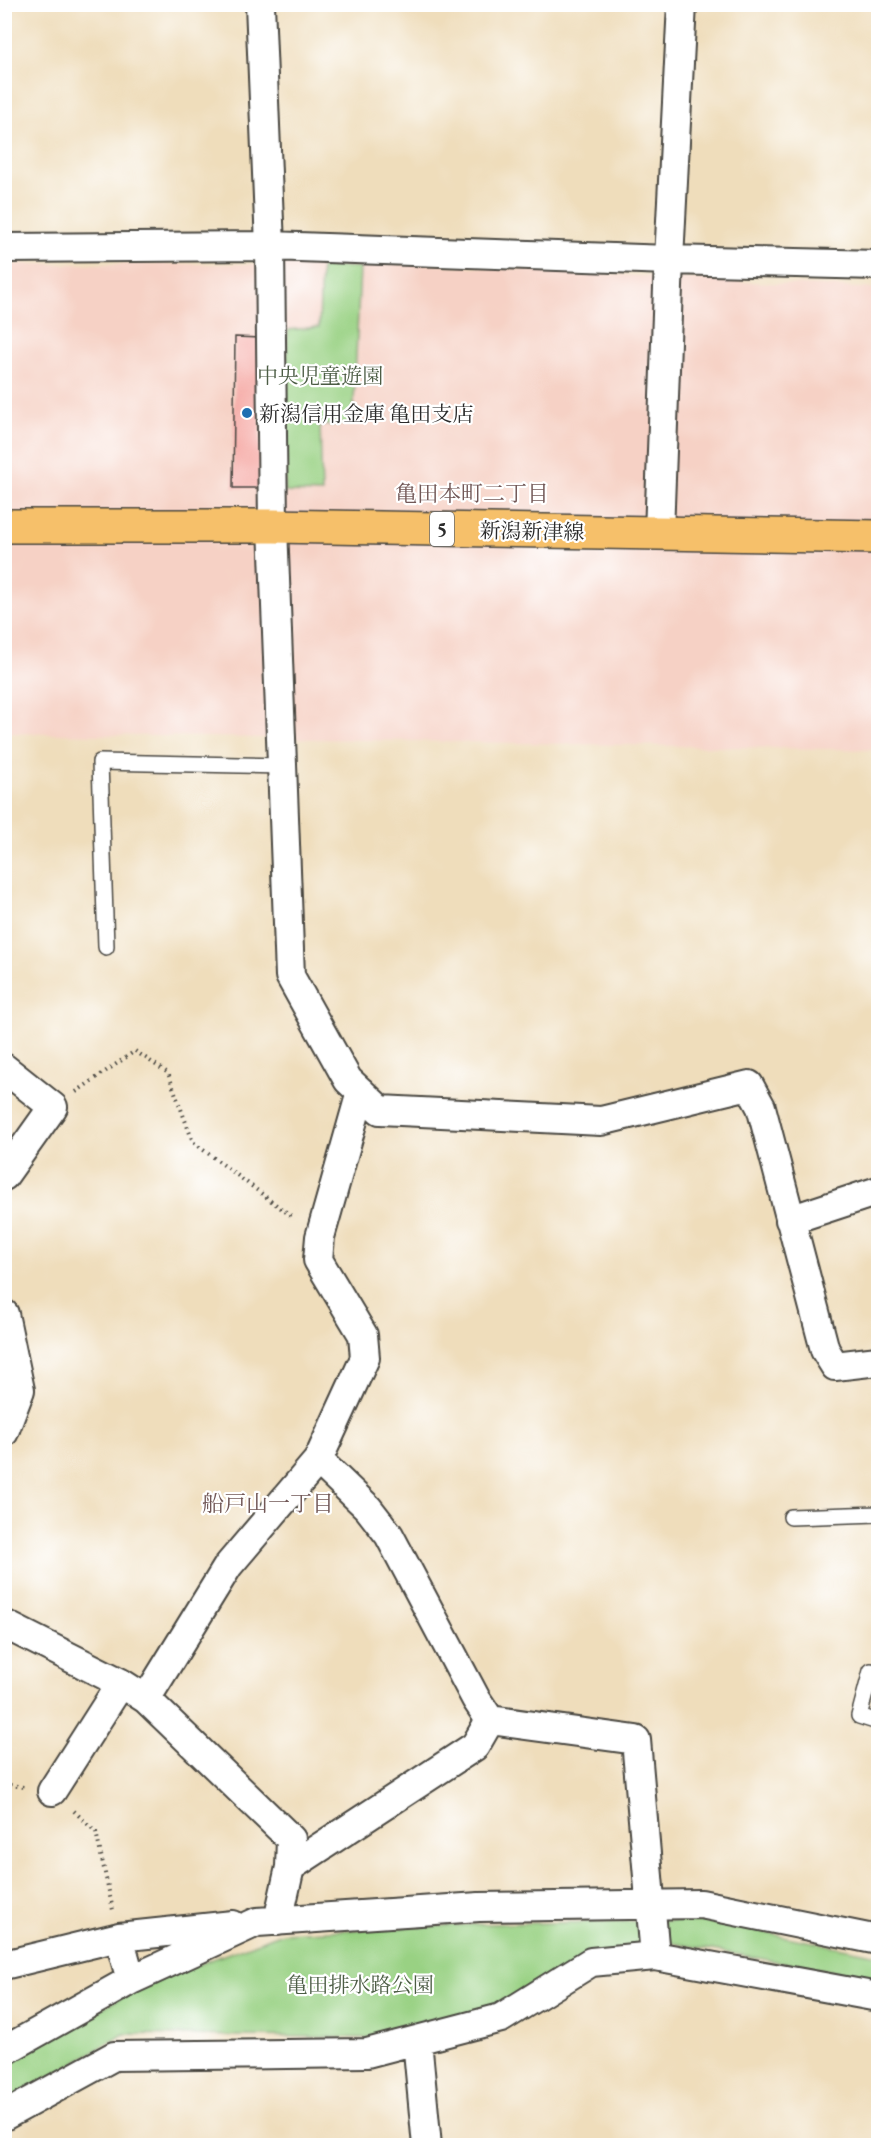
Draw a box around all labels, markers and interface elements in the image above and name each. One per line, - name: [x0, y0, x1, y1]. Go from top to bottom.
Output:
- park label: 中央児童遊園: [257, 362, 383, 389]
- place label: 新潟信用金庫 亀田支店: [259, 400, 473, 427]
- marker: 新潟信用金庫 亀田支店: [240, 406, 254, 420]
- district label: 亀田本町二丁目: [395, 479, 549, 508]
- road number: 5: [430, 512, 454, 546]
- street label: 新潟新津線: [479, 517, 585, 545]
- district label: 船戸山一丁目: [202, 1489, 334, 1518]
- park label: 亀田排水路公園: [287, 1971, 434, 1998]

